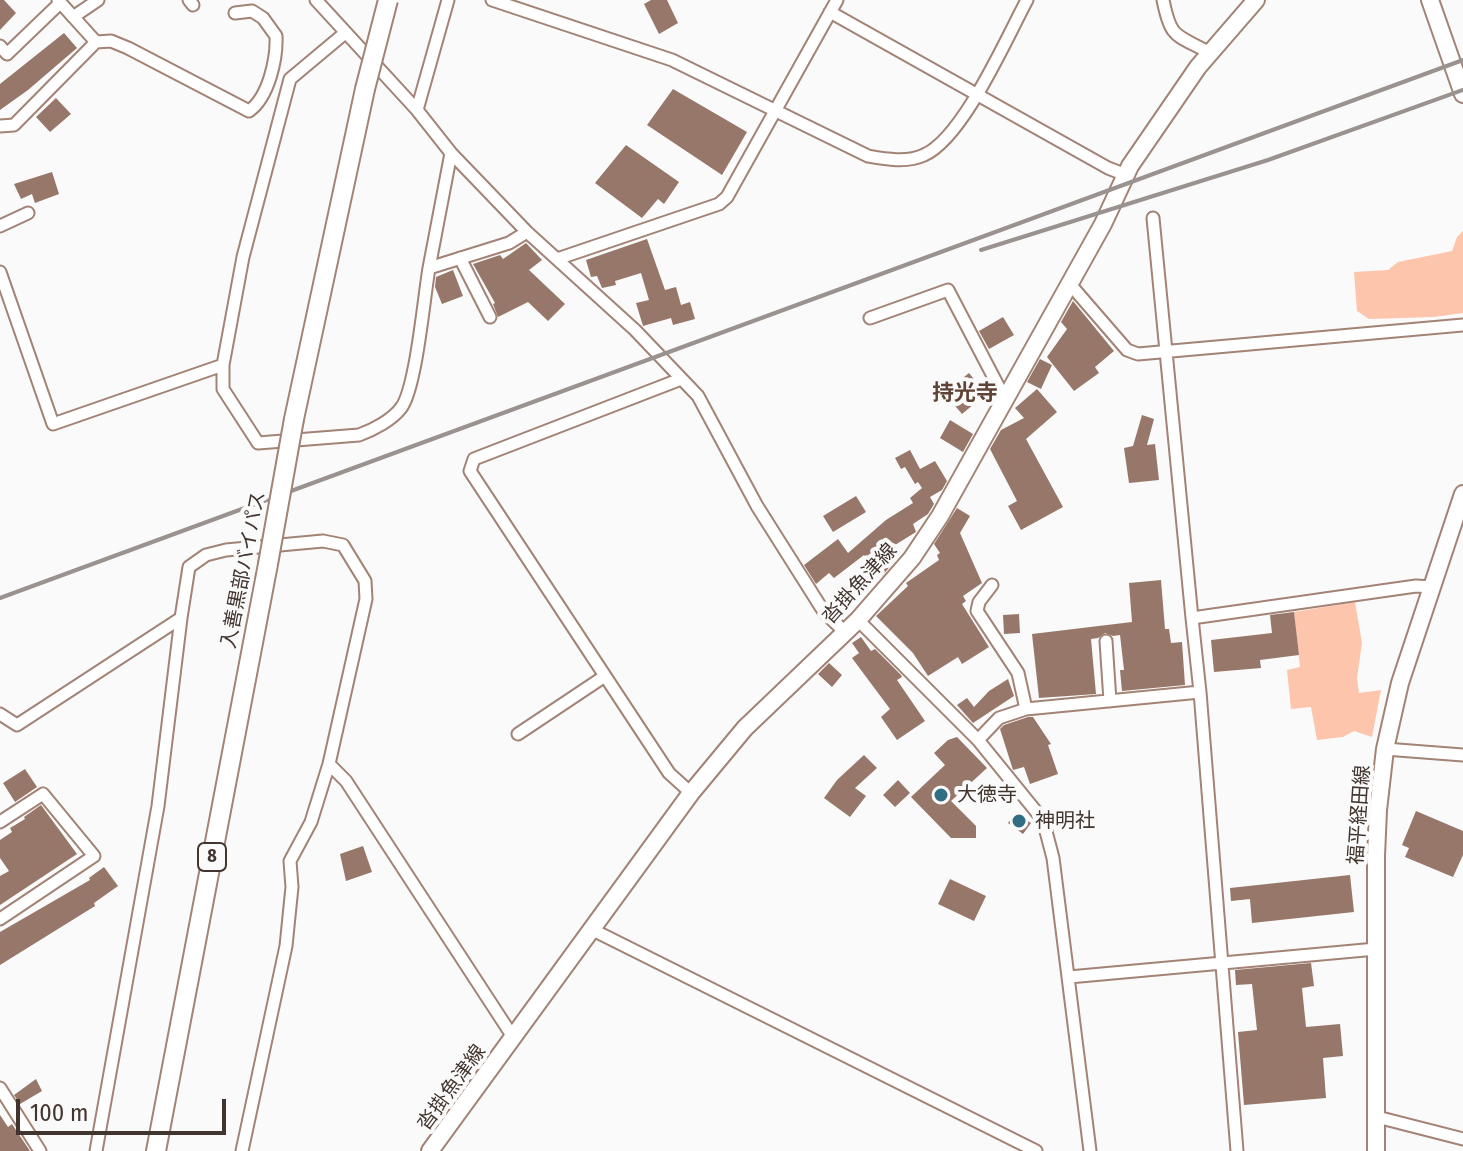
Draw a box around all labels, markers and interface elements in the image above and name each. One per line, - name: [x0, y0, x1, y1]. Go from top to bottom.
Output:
- district label: 持光寺: [932, 381, 998, 407]
- street label: 入善黒部バイパス: [217, 489, 271, 651]
- street label: 沓掛魚津線: [818, 539, 902, 629]
- street label: 福平経田線: [1345, 764, 1375, 866]
- place label: 大徳寺: [957, 783, 1017, 807]
- marker: 大徳寺: [932, 786, 950, 804]
- place label: 神明社: [1035, 809, 1095, 833]
- marker: 神明社: [1010, 812, 1028, 830]
- road number: 8: [198, 843, 226, 871]
- street label: 沓掛魚津線: [413, 1040, 491, 1136]
- scale bar: [20, 1083, 230, 1133]
- text: 100 m: [30, 1099, 88, 1127]

